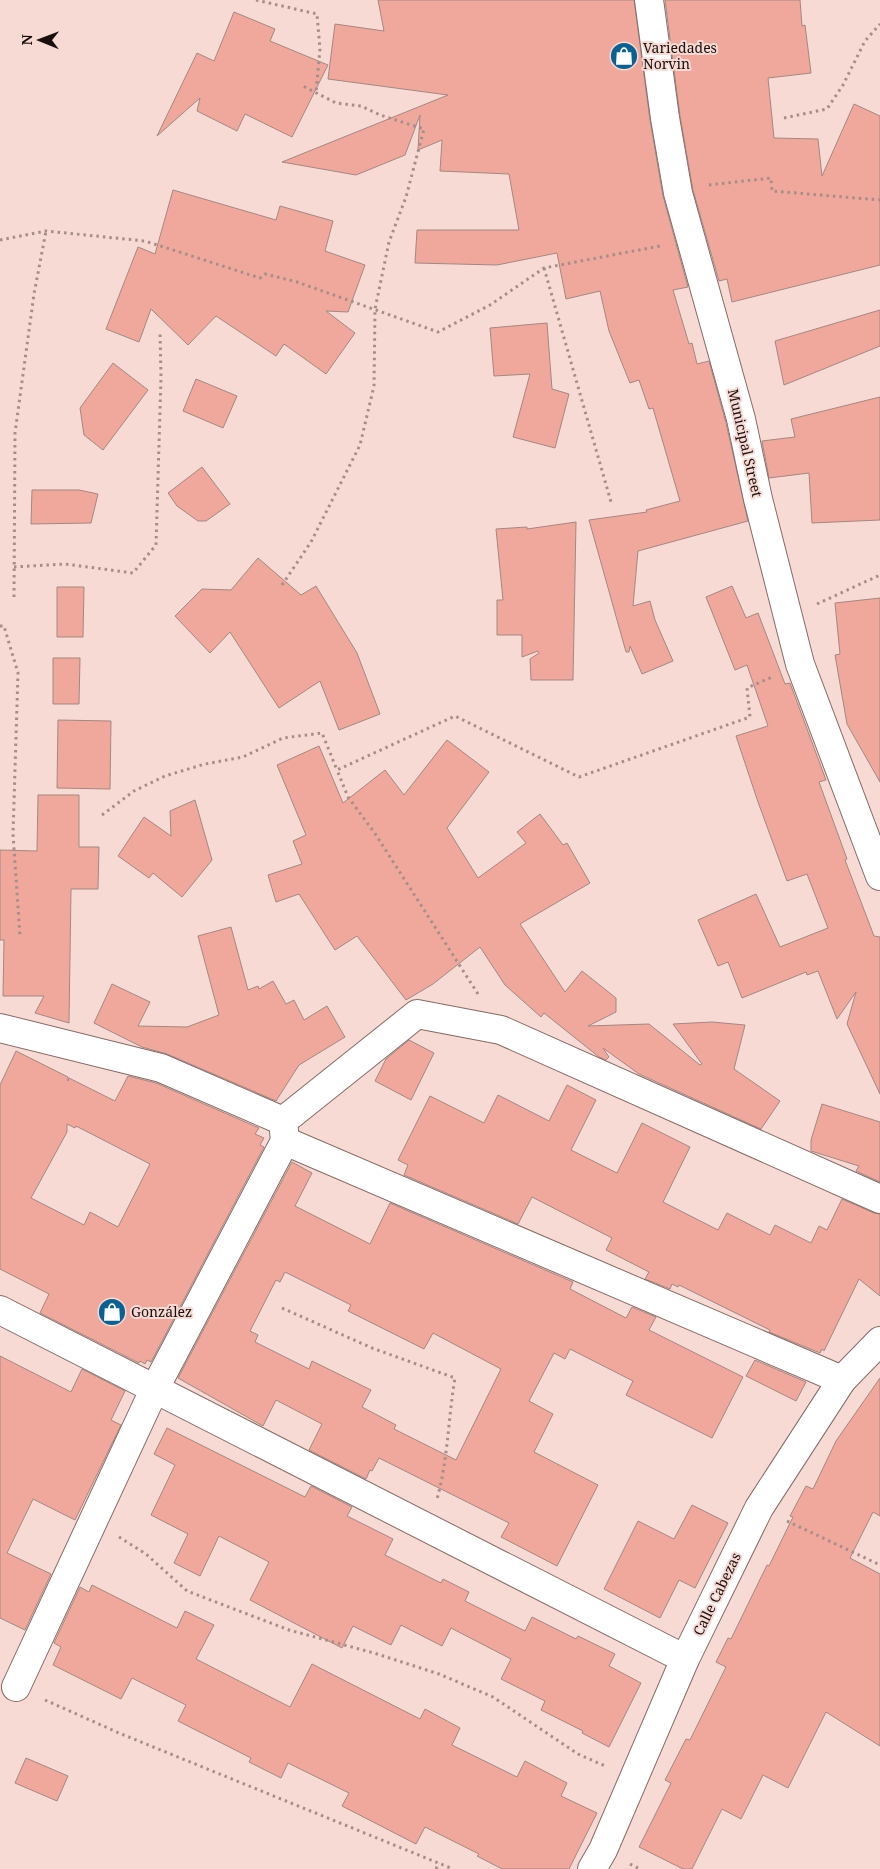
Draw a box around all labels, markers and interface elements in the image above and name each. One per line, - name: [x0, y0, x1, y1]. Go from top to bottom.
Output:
- north arrow: [15, 15, 65, 65]
- text: N: [17, 34, 36, 45]
- place label: Variedades Norvin: [643, 38, 717, 73]
- shop icon: Variedades Norvin: [609, 41, 639, 71]
- street label: Municipal Street: [724, 387, 767, 499]
- shop icon: González: [97, 1297, 127, 1327]
- place label: González: [131, 1302, 192, 1321]
- street label: Calle Cabezas: [688, 1549, 745, 1638]

